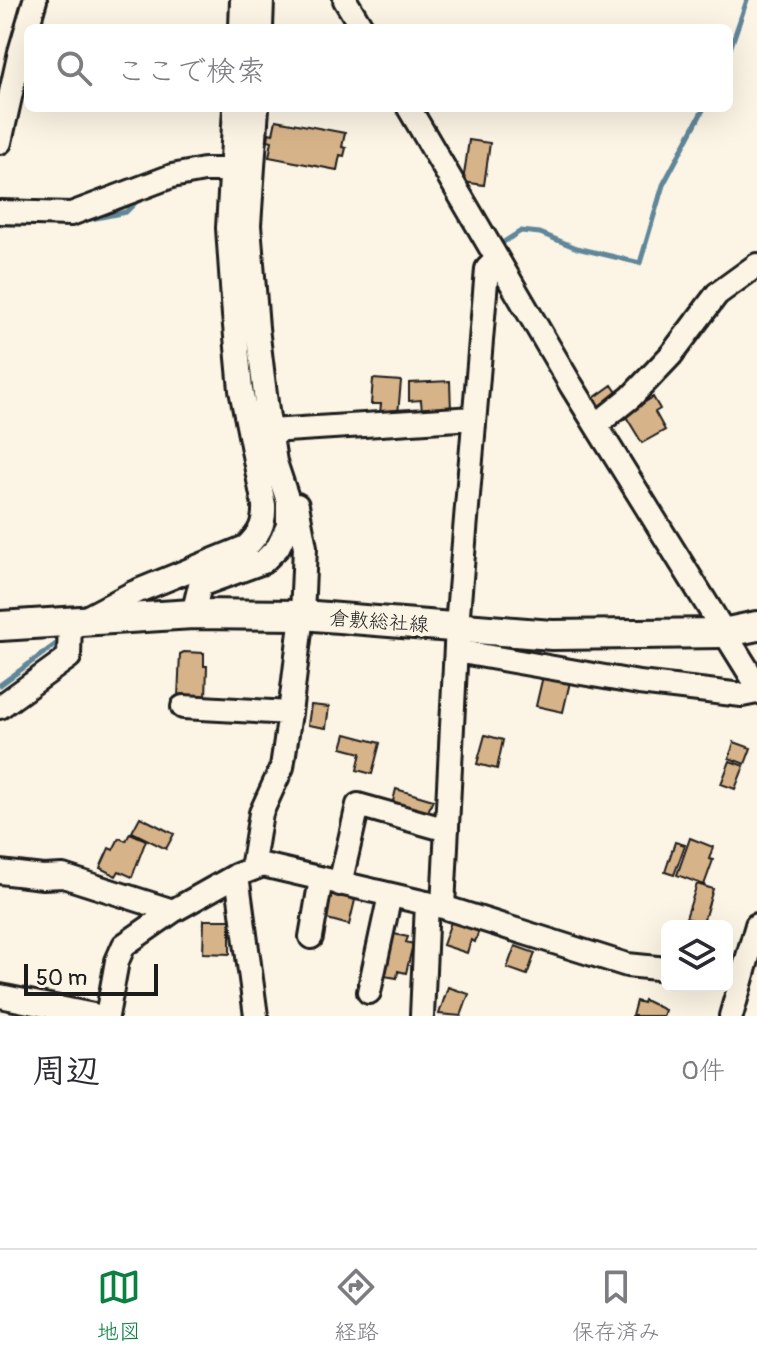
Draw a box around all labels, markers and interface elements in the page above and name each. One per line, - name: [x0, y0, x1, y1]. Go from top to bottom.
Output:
- search box: [24, 24, 733, 112]
- icon: search: [52, 46, 96, 90]
- text: ここで検索: [116, 53, 266, 90]
- street label: 倉敷総社線: [328, 606, 430, 637]
- map controls: [661, 920, 733, 992]
- button: layers: [661, 920, 733, 992]
- scale bar: [24, 960, 158, 996]
- text: 50 m: [36, 964, 87, 992]
- text: 周辺: [32, 1050, 100, 1093]
- text: 0件: [681, 1055, 725, 1087]
- tab: 地図: [97, 1265, 141, 1346]
- tab: 経路: [334, 1265, 378, 1346]
- tab: 保存済み: [572, 1265, 660, 1346]

